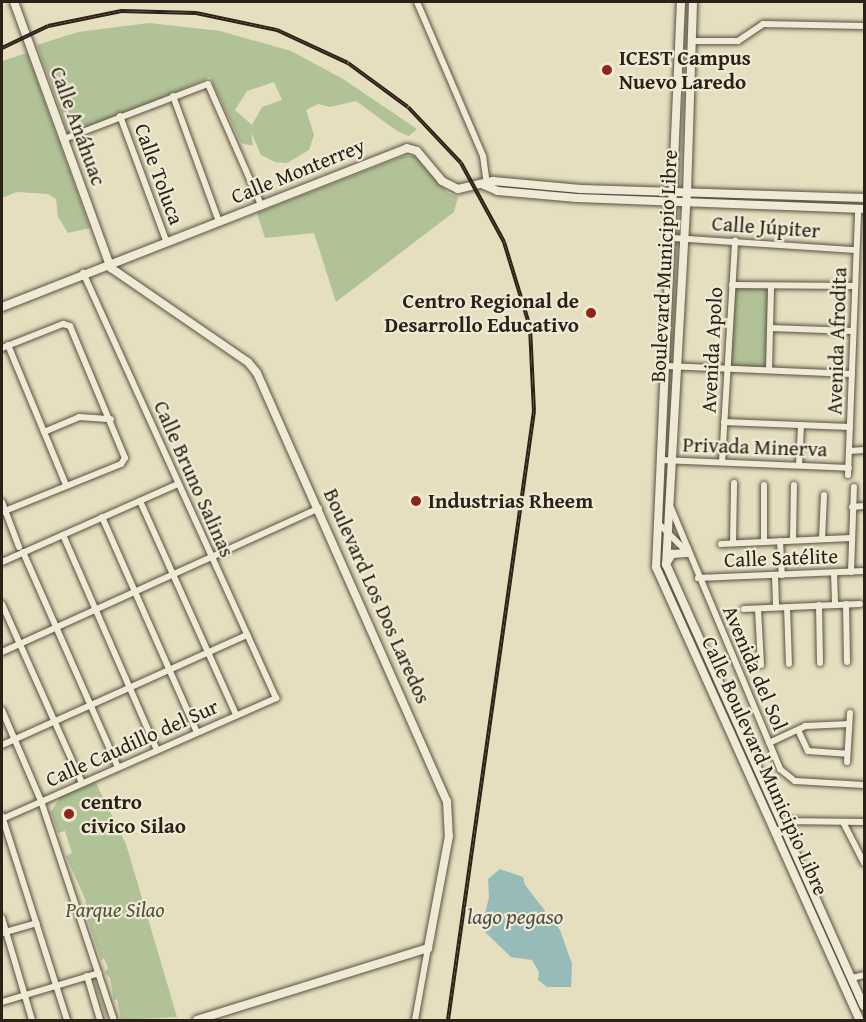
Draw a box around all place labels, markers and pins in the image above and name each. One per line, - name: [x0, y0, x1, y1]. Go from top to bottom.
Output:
- place label: ICEST Campus Nuevo Laredo: [619, 45, 751, 95]
- marker: ICEST Campus Nuevo Laredo: [600, 63, 614, 77]
- place label: Centro Regional de Desarrollo Educativo: [384, 288, 579, 338]
- marker: Centro Regional de Desarrollo Educativo: [584, 306, 598, 320]
- place label: Industrias Rheem: [428, 488, 593, 514]
- marker: Industrias Rheem: [409, 494, 423, 508]
- place label: centro civico Silao: [81, 789, 186, 839]
- marker: centro civico Silao: [62, 807, 76, 821]

